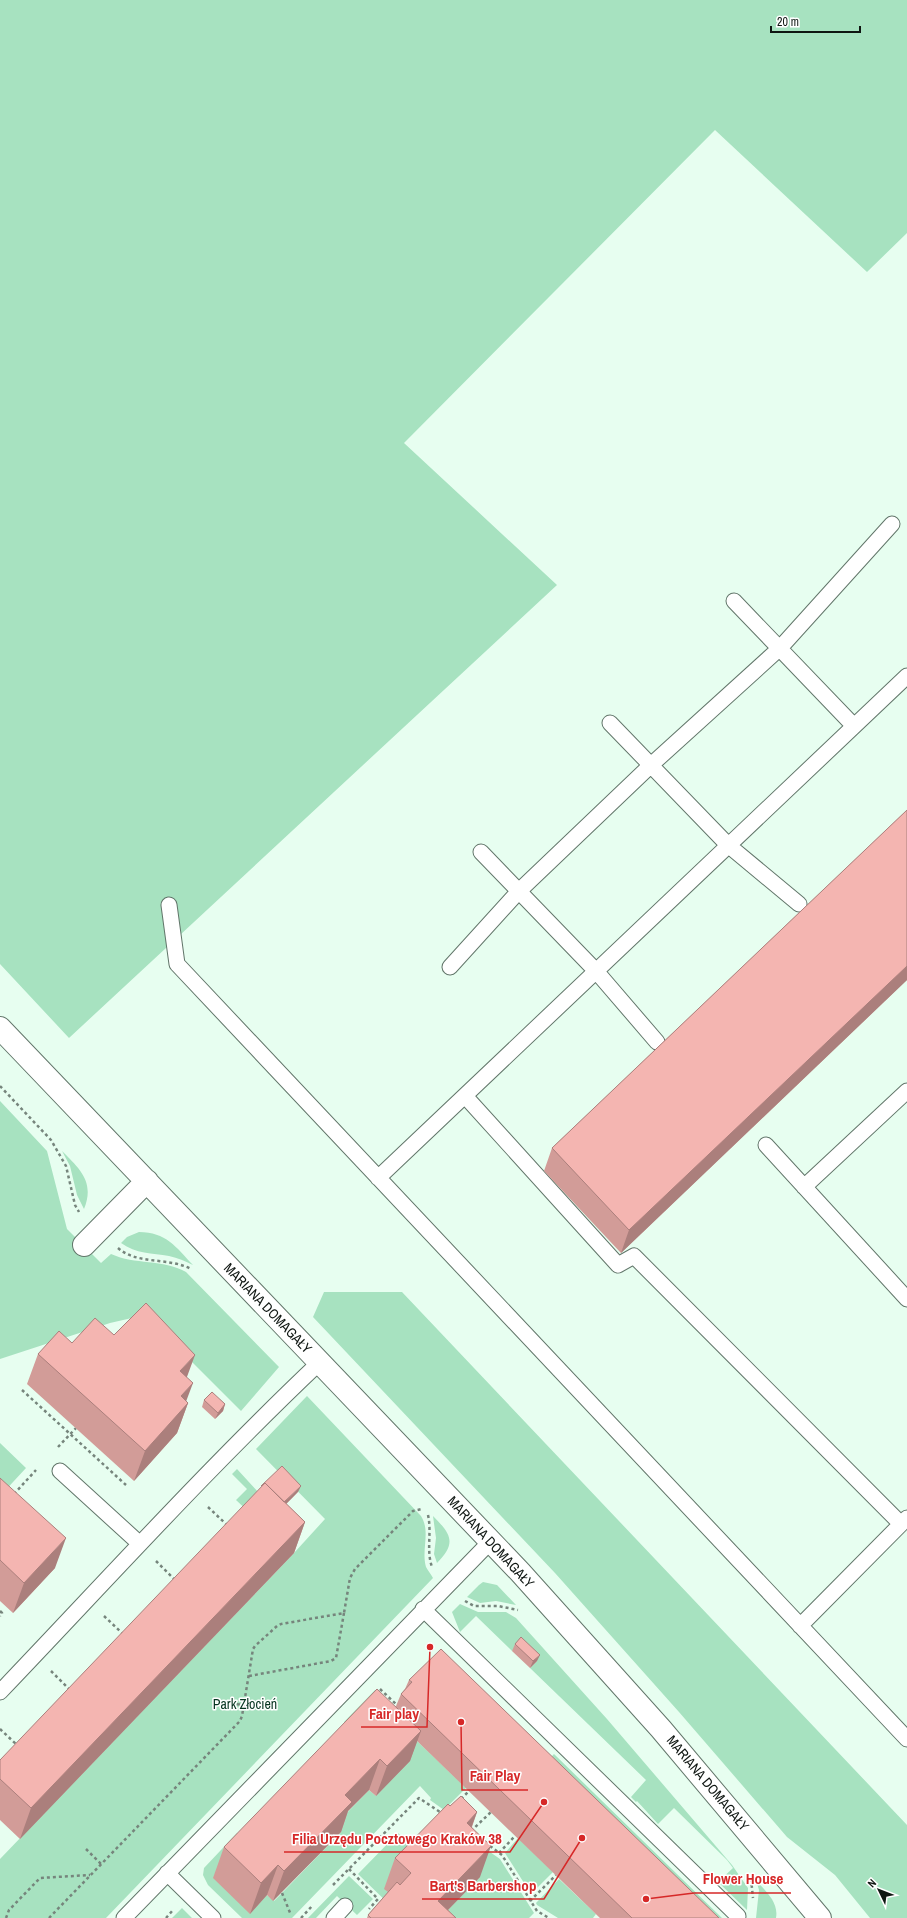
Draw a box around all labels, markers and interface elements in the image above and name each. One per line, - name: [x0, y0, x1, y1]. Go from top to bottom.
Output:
- scale bar: [771, 8, 860, 34]
- text: 20 m: [777, 14, 799, 30]
- street label: MARIANA DOMAGAŁY: [220, 1259, 316, 1357]
- street label: MARIANA DOMAGAŁY: [444, 1492, 538, 1592]
- park label: Park Złocień: [213, 1695, 277, 1713]
- callout: Fair play: [361, 1700, 427, 1727]
- text: Fair play: [369, 1703, 419, 1724]
- street label: MARIANA DOMAGAŁY: [663, 1732, 753, 1835]
- callout: Fair Play: [462, 1763, 528, 1790]
- text: Fair Play: [470, 1765, 521, 1786]
- callout: Filia Urzędu Pocztowego Kraków 38: [284, 1825, 510, 1852]
- text: Filia Urzędu Pocztowego Kraków 38: [292, 1828, 502, 1849]
- callout: Flower House: [694, 1866, 791, 1893]
- text: Flower House: [703, 1868, 783, 1889]
- north arrow: [859, 1870, 899, 1910]
- callout: Bart's Barbershop: [422, 1872, 544, 1899]
- text: Bart's Barbershop: [430, 1875, 536, 1896]
- text: N: [864, 1876, 879, 1890]

